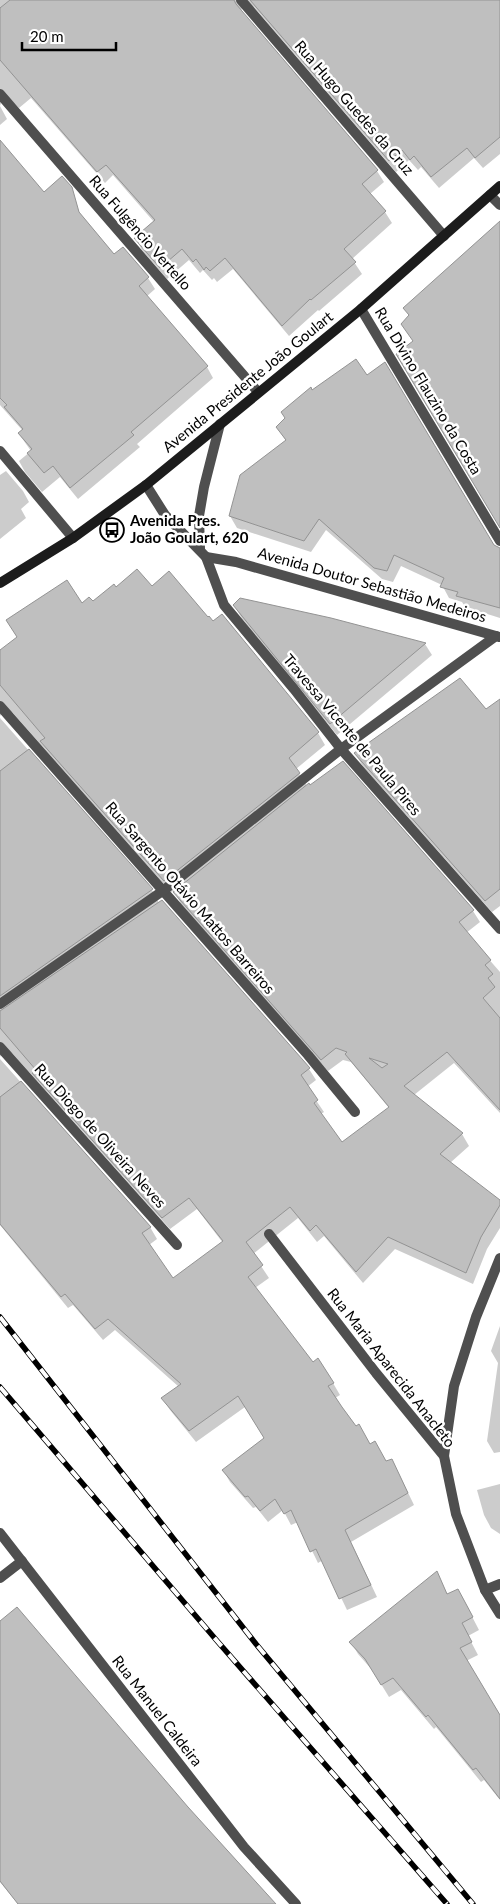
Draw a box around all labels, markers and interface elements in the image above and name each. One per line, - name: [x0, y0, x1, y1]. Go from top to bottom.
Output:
- scale bar: [22, 20, 116, 52]
- text: 20 m: [30, 27, 64, 45]
- street label: Rua Hugo Guedes da Cruz: [291, 36, 418, 179]
- street label: Rua Fulgêncio Vertello: [86, 171, 196, 293]
- street label: Rua Divino Flauzino da Costa: [372, 304, 486, 477]
- street label: Avenida Presidente João Goulart: [159, 307, 337, 456]
- place label: Avenida Pres. João Goulart, 620: [129, 511, 249, 546]
- bus stop icon: Avenida Pres. João Goulart, 620: [99, 517, 125, 543]
- street label: Avenida Doutor Sebastião Medeiros: [256, 543, 489, 625]
- street label: Travessa Vicente de Paula Pires: [280, 650, 425, 819]
- street label: Rua Sargento Otávio Mattos Barreiros: [102, 798, 279, 997]
- street label: Rua Diogo de Oliveira Neves: [31, 1059, 170, 1211]
- street label: Rua Maria Aparecida Anacleto: [324, 1284, 460, 1451]
- street label: Rua Manuel Caldeira: [109, 1651, 207, 1769]

